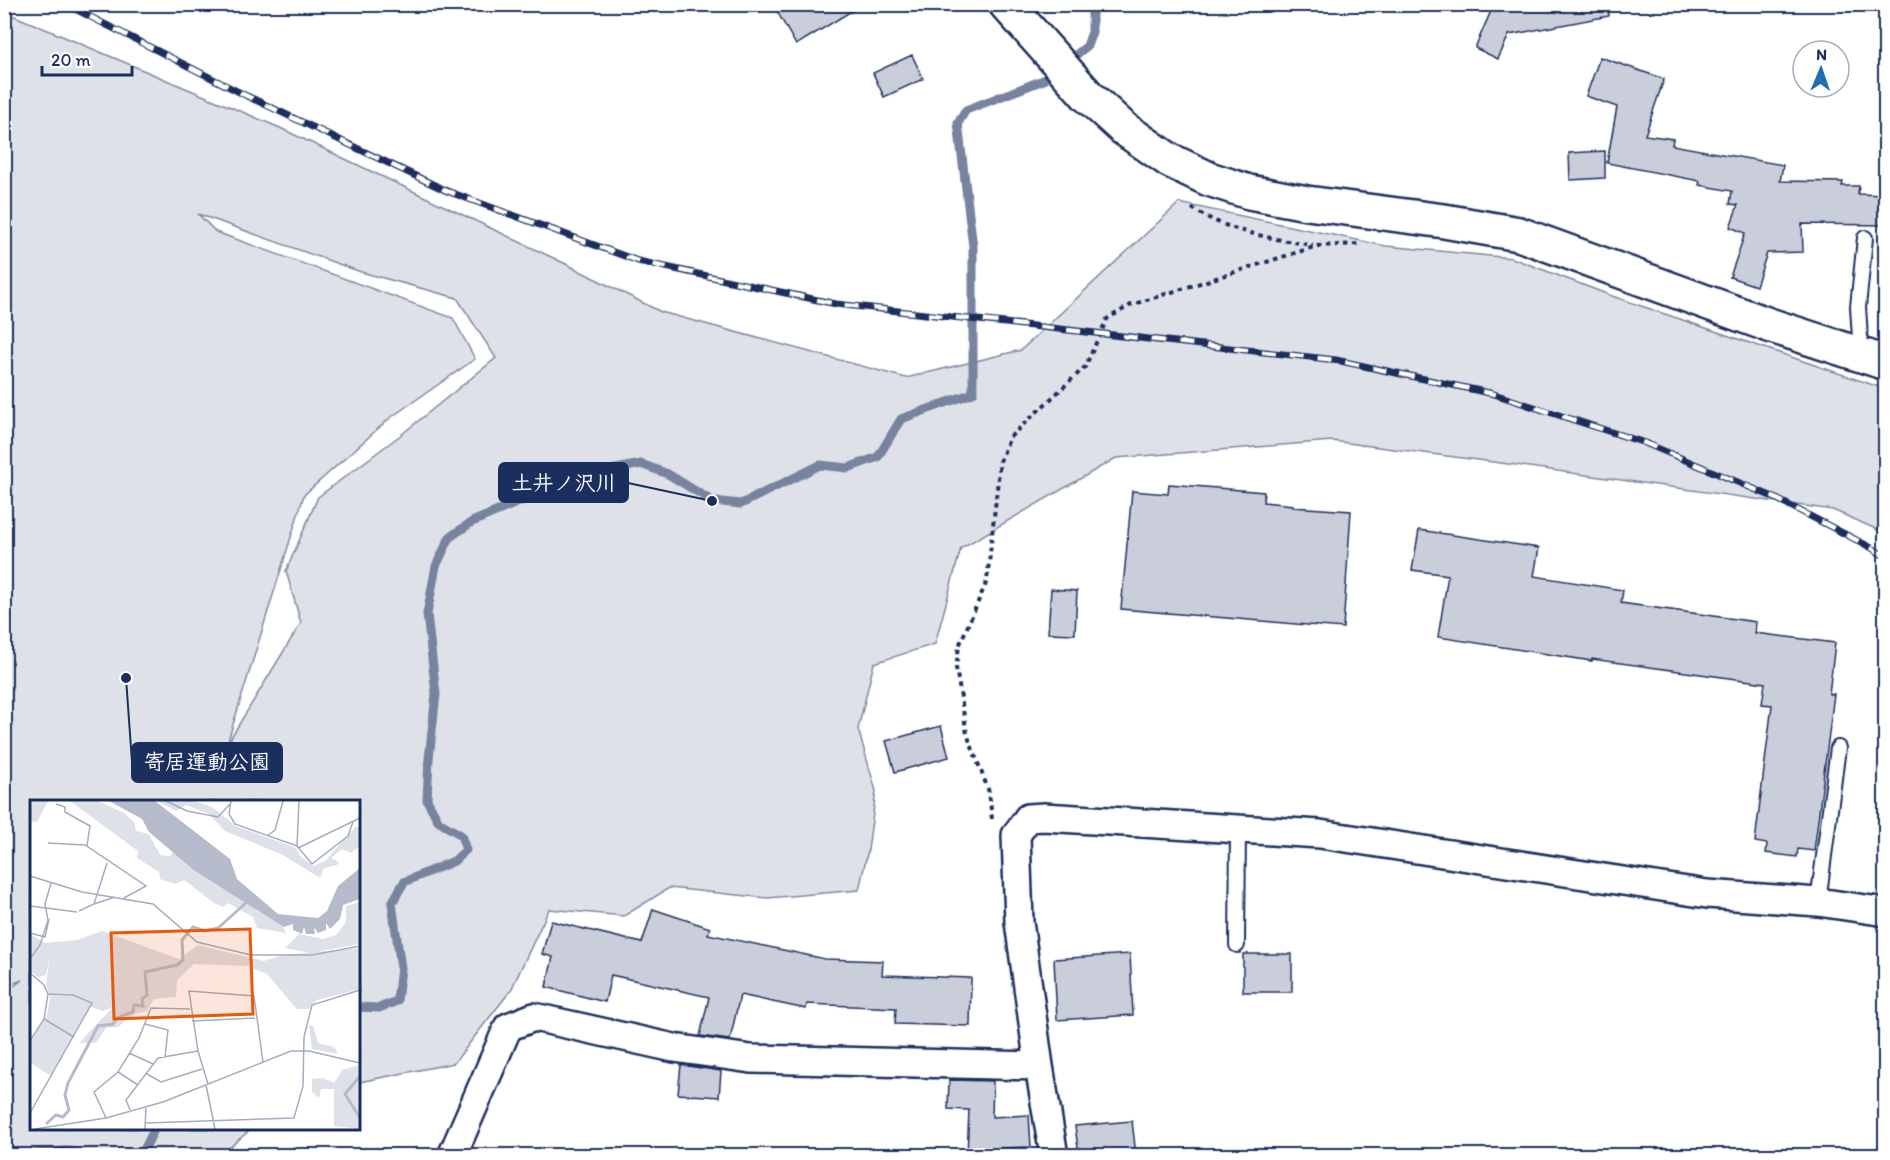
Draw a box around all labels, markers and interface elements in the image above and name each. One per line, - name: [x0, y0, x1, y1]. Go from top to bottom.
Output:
- scale bar: [42, 39, 132, 77]
- north arrow: [1791, 39, 1851, 99]
- text: N: [1816, 45, 1827, 64]
- text: 20 m: [51, 49, 91, 71]
- callout: 土井ノ沢川: [499, 463, 628, 502]
- text: 土井ノ沢川: [512, 470, 617, 495]
- callout: 寄居運動公園: [132, 743, 282, 782]
- text: 寄居運動公園: [144, 749, 270, 774]
- inset map: [30, 800, 360, 1130]

